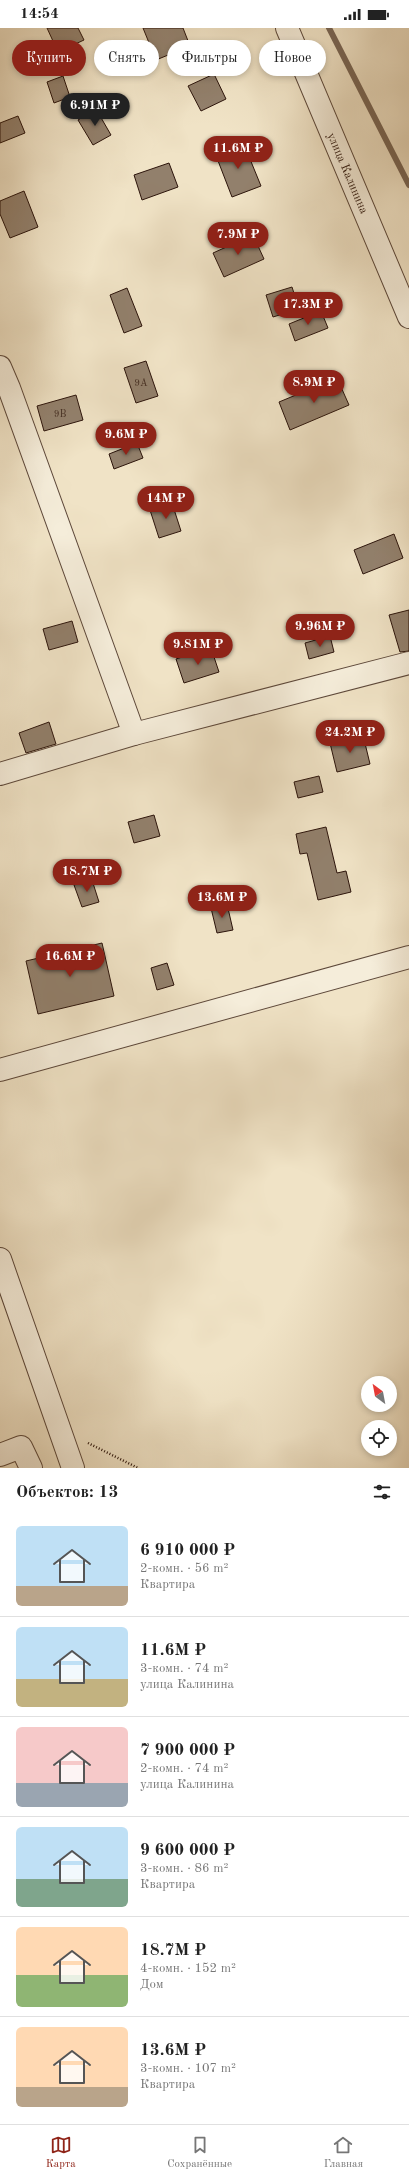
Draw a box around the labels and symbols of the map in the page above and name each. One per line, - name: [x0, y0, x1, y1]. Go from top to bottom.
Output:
- pin: 6.91M ₽: [58, 93, 132, 127]
- street label: улица Калинина: [325, 131, 370, 216]
- pin: 11.6M ₽: [201, 136, 275, 170]
- pin: 7.9M ₽: [205, 222, 271, 256]
- pin: 17.3M ₽: [271, 292, 345, 326]
- pin: 8.9M ₽: [281, 370, 347, 404]
- house number: 9А: [134, 378, 148, 388]
- house number: 9В: [54, 409, 66, 419]
- pin: 9.6M ₽: [93, 422, 159, 456]
- pin: 14M ₽: [138, 486, 194, 520]
- pin: 9.96M ₽: [283, 614, 357, 648]
- pin: 9.81M ₽: [161, 632, 235, 666]
- pin: 24.2M ₽: [313, 720, 387, 754]
- pin: 18.7M ₽: [50, 859, 124, 893]
- pin: 13.6M ₽: [185, 885, 259, 919]
- pin: 16.6M ₽: [33, 944, 107, 978]
- north arrow: [361, 1376, 397, 1412]

